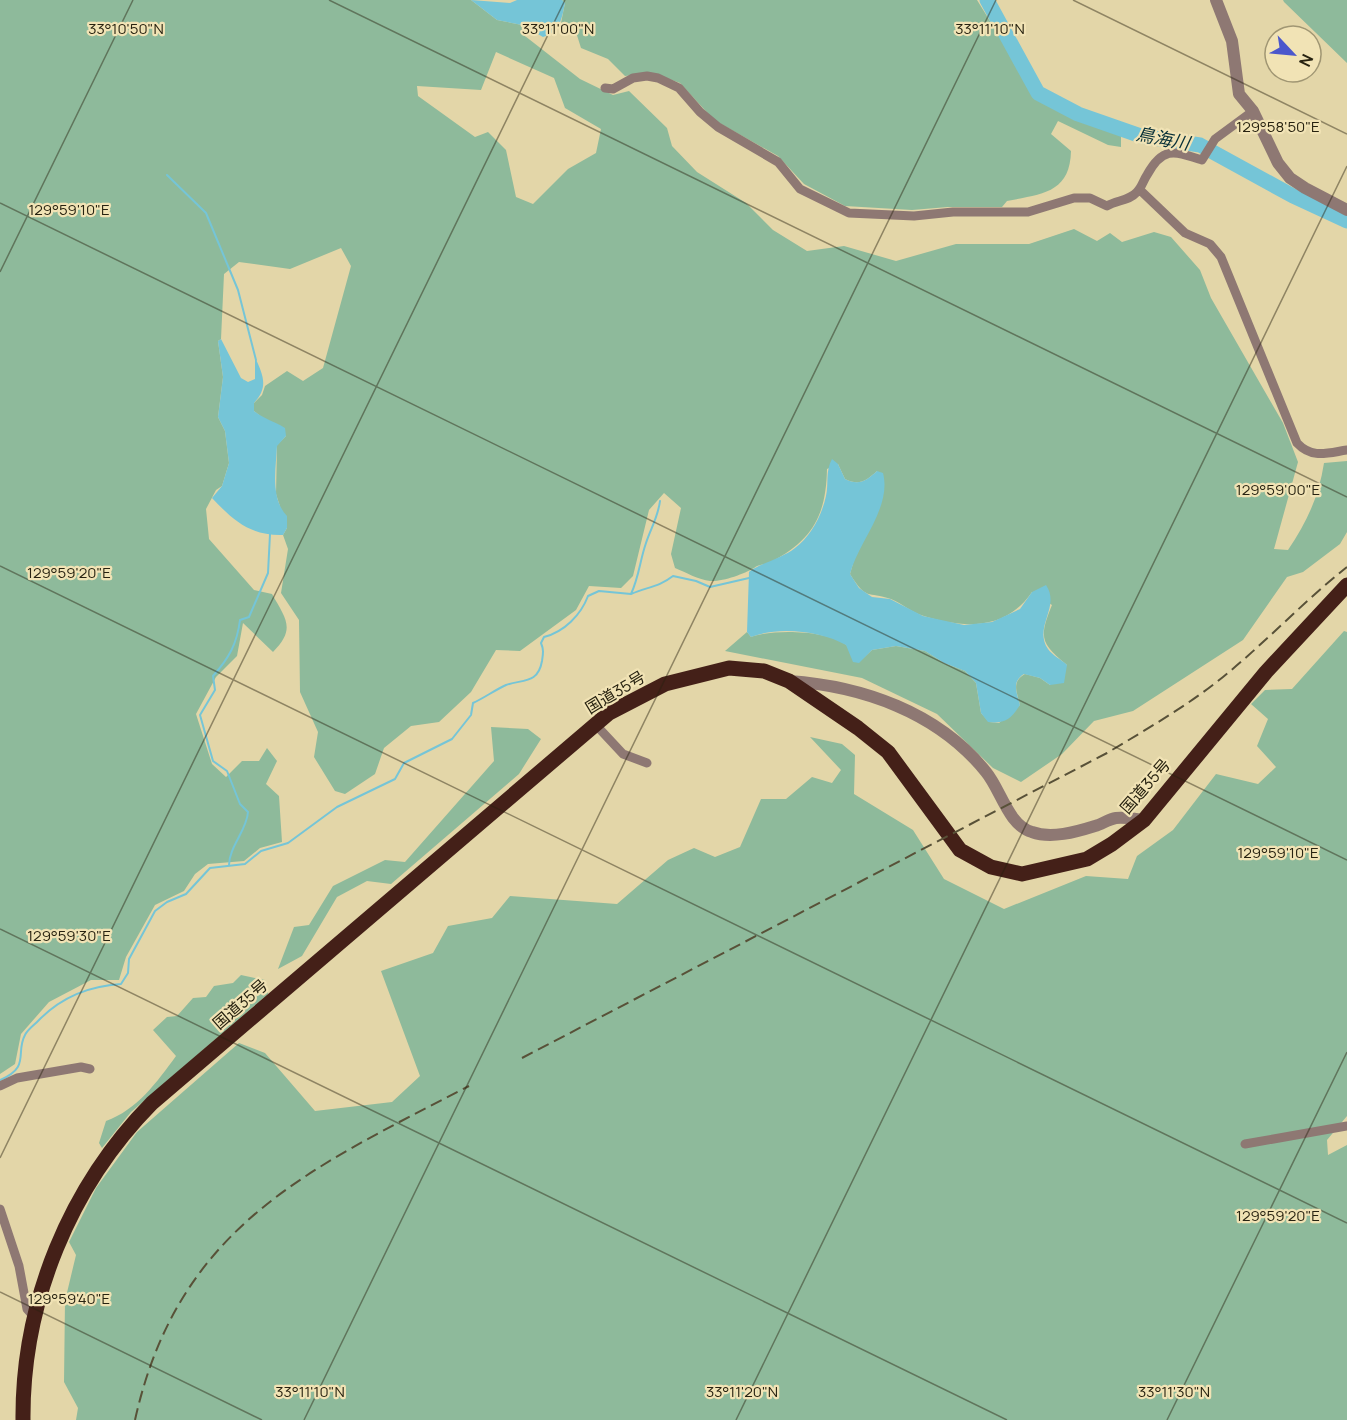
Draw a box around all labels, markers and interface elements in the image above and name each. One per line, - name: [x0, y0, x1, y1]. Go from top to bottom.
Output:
- text: 33°10'50"N: [88, 18, 164, 39]
- text: 33°11'00"N: [522, 18, 594, 39]
- text: 33°11'10"N: [955, 18, 1025, 39]
- north arrow: [1263, 24, 1323, 84]
- text: N: [1294, 51, 1319, 71]
- text: 129°58'50"E: [1236, 116, 1320, 137]
- water label: 鳥海川: [1134, 121, 1194, 155]
- text: 129°59'10"E: [28, 199, 110, 220]
- text: 129°59'00"E: [1236, 479, 1320, 500]
- text: 129°59'20"E: [27, 562, 111, 583]
- street label: 国道35号: [581, 666, 649, 718]
- street label: 国道35号: [1115, 754, 1175, 818]
- text: 129°59'10"E: [1237, 842, 1319, 863]
- text: 129°59'30"E: [27, 925, 111, 946]
- street label: 国道35号: [208, 974, 272, 1034]
- text: 129°59'20"E: [1236, 1205, 1320, 1226]
- text: 129°59'40"E: [28, 1288, 110, 1309]
- text: 33°11'10"N: [275, 1381, 345, 1402]
- text: 33°11'20"N: [706, 1381, 778, 1402]
- text: 33°11'30"N: [1138, 1381, 1210, 1402]

